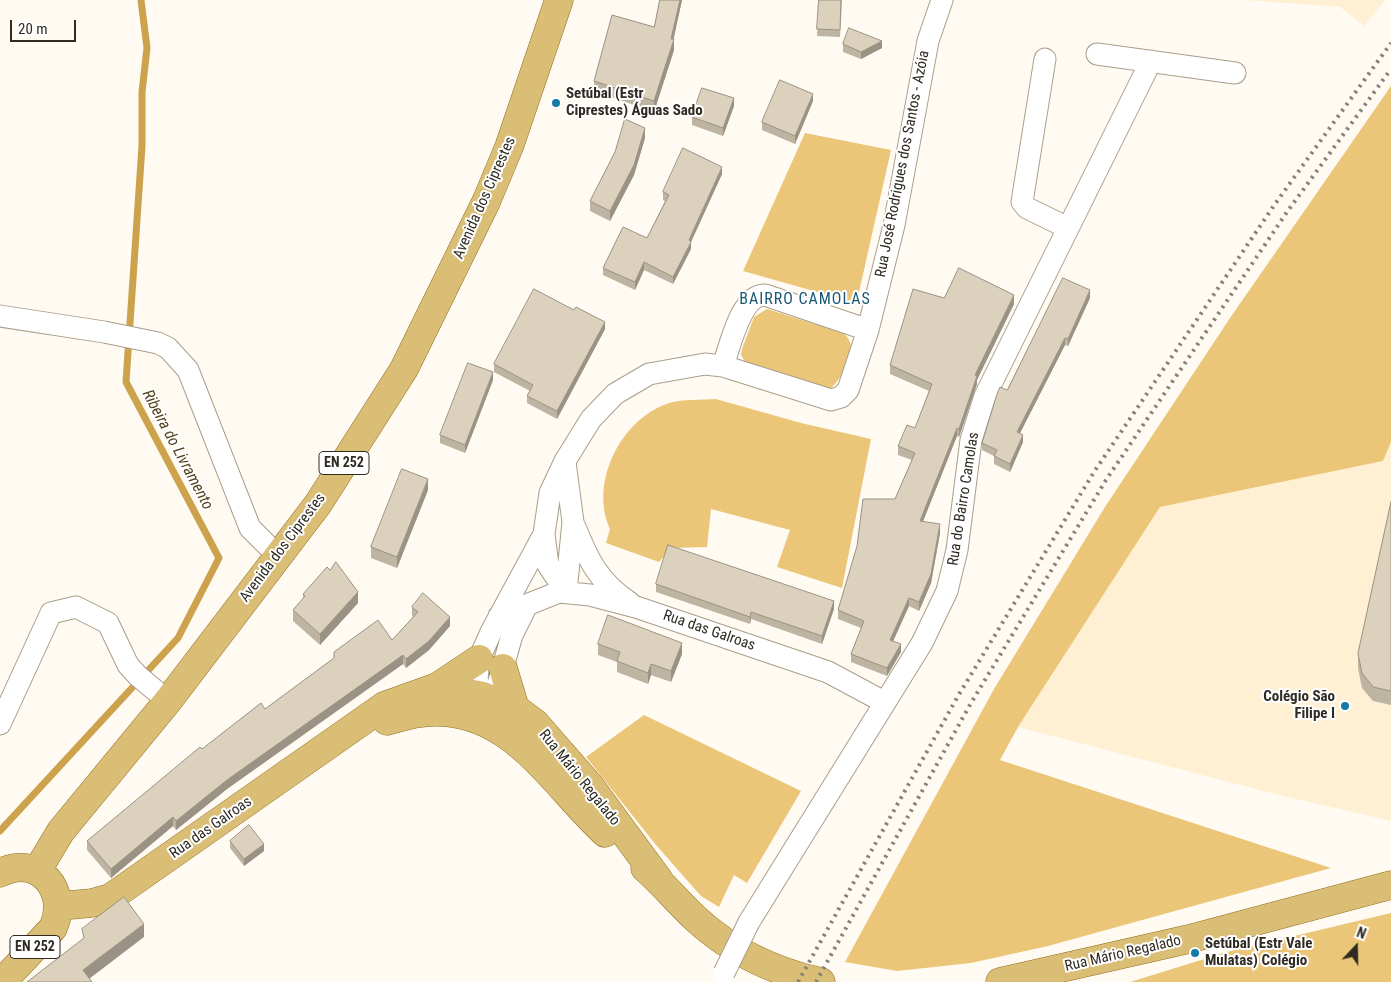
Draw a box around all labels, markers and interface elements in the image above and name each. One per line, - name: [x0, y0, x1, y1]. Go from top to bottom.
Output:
- scale bar: [12, 10, 79, 42]
- text: 20 m: [18, 20, 48, 38]
- street label: Rua José Rodrigues dos Santos - Azóia: [872, 49, 934, 279]
- place label: Setúbal (Estr Ciprestes) Águas Sado: [566, 85, 703, 120]
- marker: Setúbal (Estr Ciprestes) Águas Sado: [550, 97, 562, 109]
- street label: Avenida dos Ciprestes: [450, 134, 520, 262]
- district label: BAIRRO CAMOLAS: [737, 290, 873, 310]
- water label: Ribeira do Livramento: [137, 387, 217, 513]
- street label: Rua do Bairro Camolas: [945, 431, 983, 567]
- road number: EN 252: [319, 452, 369, 474]
- street label: Avenida dos Ciprestes: [236, 490, 330, 606]
- street label: Rua das Galroas: [661, 607, 757, 655]
- place label: Colégio São Filipe I: [1263, 688, 1335, 723]
- marker: Colégio São Filipe I: [1339, 700, 1351, 712]
- street label: Rua Mário Regalado: [535, 726, 623, 830]
- street label: Rua das Galroas: [166, 793, 256, 863]
- north arrow: [1331, 922, 1381, 972]
- text: N: [1354, 924, 1368, 942]
- street label: Rua Mário Regalado: [1063, 932, 1183, 976]
- place label: Setúbal (Estr Vale Mulatas) Colégio: [1205, 935, 1312, 970]
- road number: EN 252: [10, 936, 60, 959]
- marker: Setúbal (Estr Vale Mulatas) Colégio: [1189, 947, 1201, 959]

